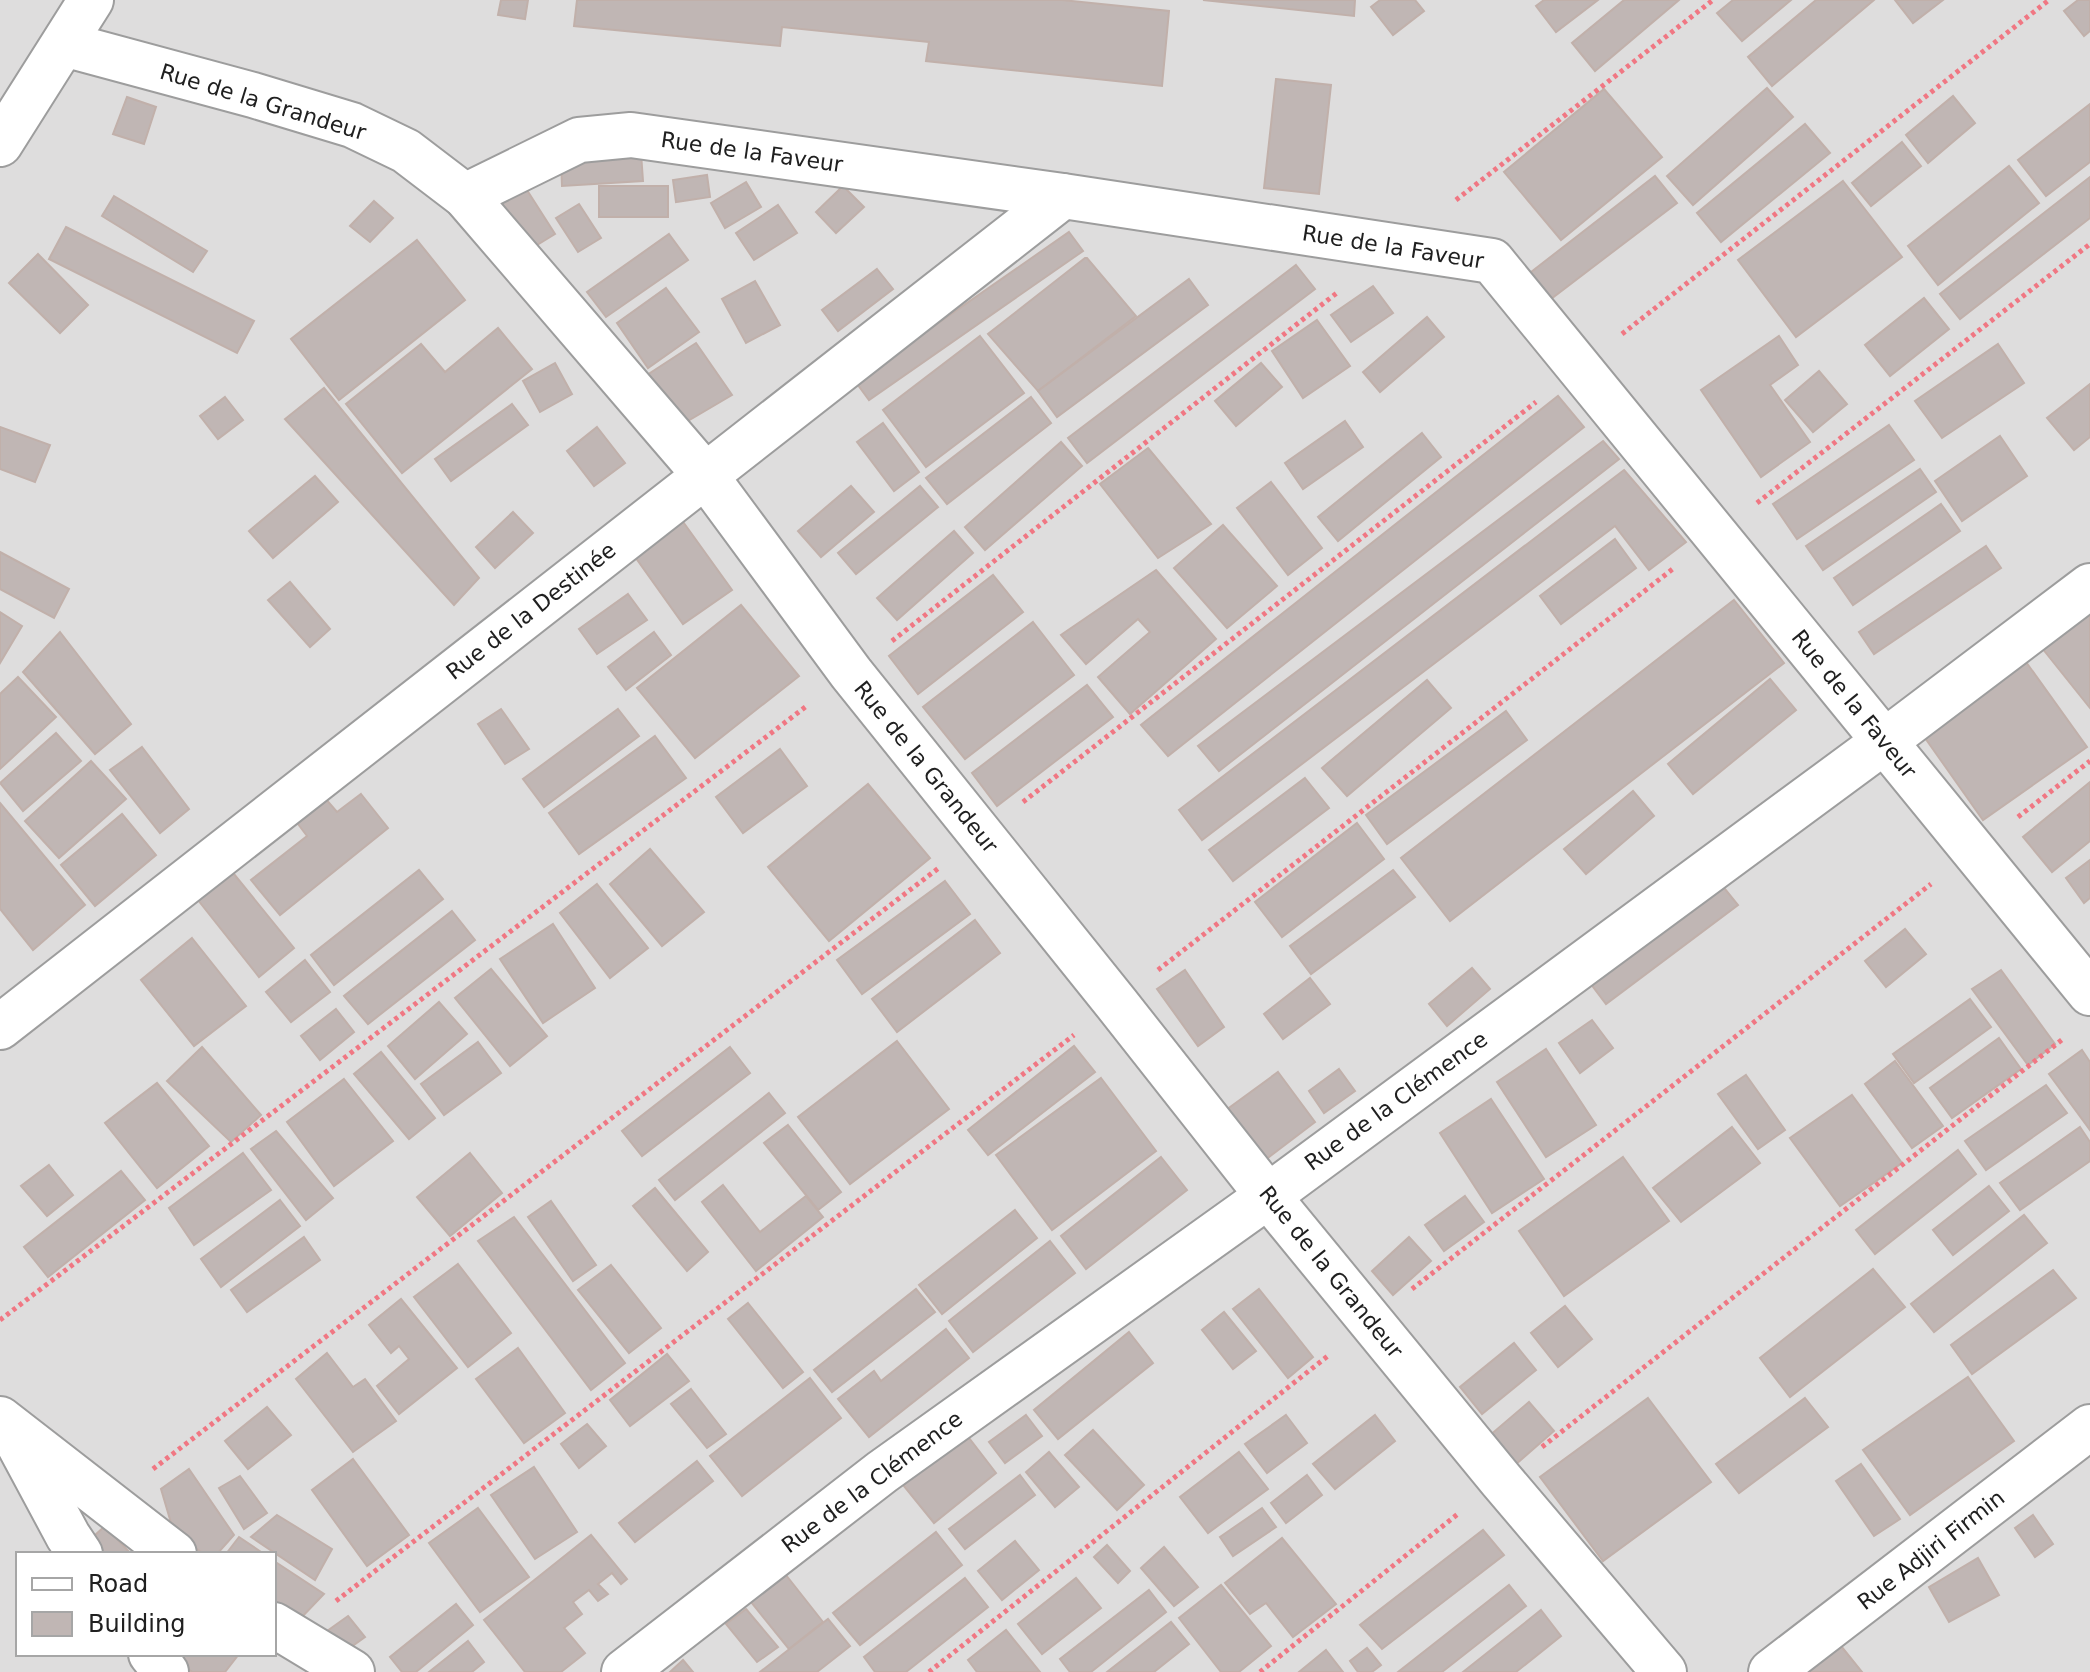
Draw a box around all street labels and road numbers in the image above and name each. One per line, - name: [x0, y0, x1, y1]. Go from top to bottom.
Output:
- street label: Rue de la Grandeur: [157, 59, 370, 145]
- street label: Rue de la Faveur: [659, 127, 846, 177]
- street label: Rue de la Faveur: [1300, 220, 1487, 274]
- street label: Rue de la Destinée: [442, 537, 620, 685]
- street label: Rue de la Faveur: [1787, 625, 1922, 784]
- street label: Rue de la Grandeur: [849, 676, 1004, 859]
- street label: Rue de la Clémence: [1300, 1026, 1492, 1176]
- street label: Rue de la Grandeur: [1254, 1181, 1409, 1364]
- street label: Rue de la Clémence: [777, 1406, 967, 1558]
- street label: Rue Adjiri Firmin: [1853, 1485, 2009, 1615]

